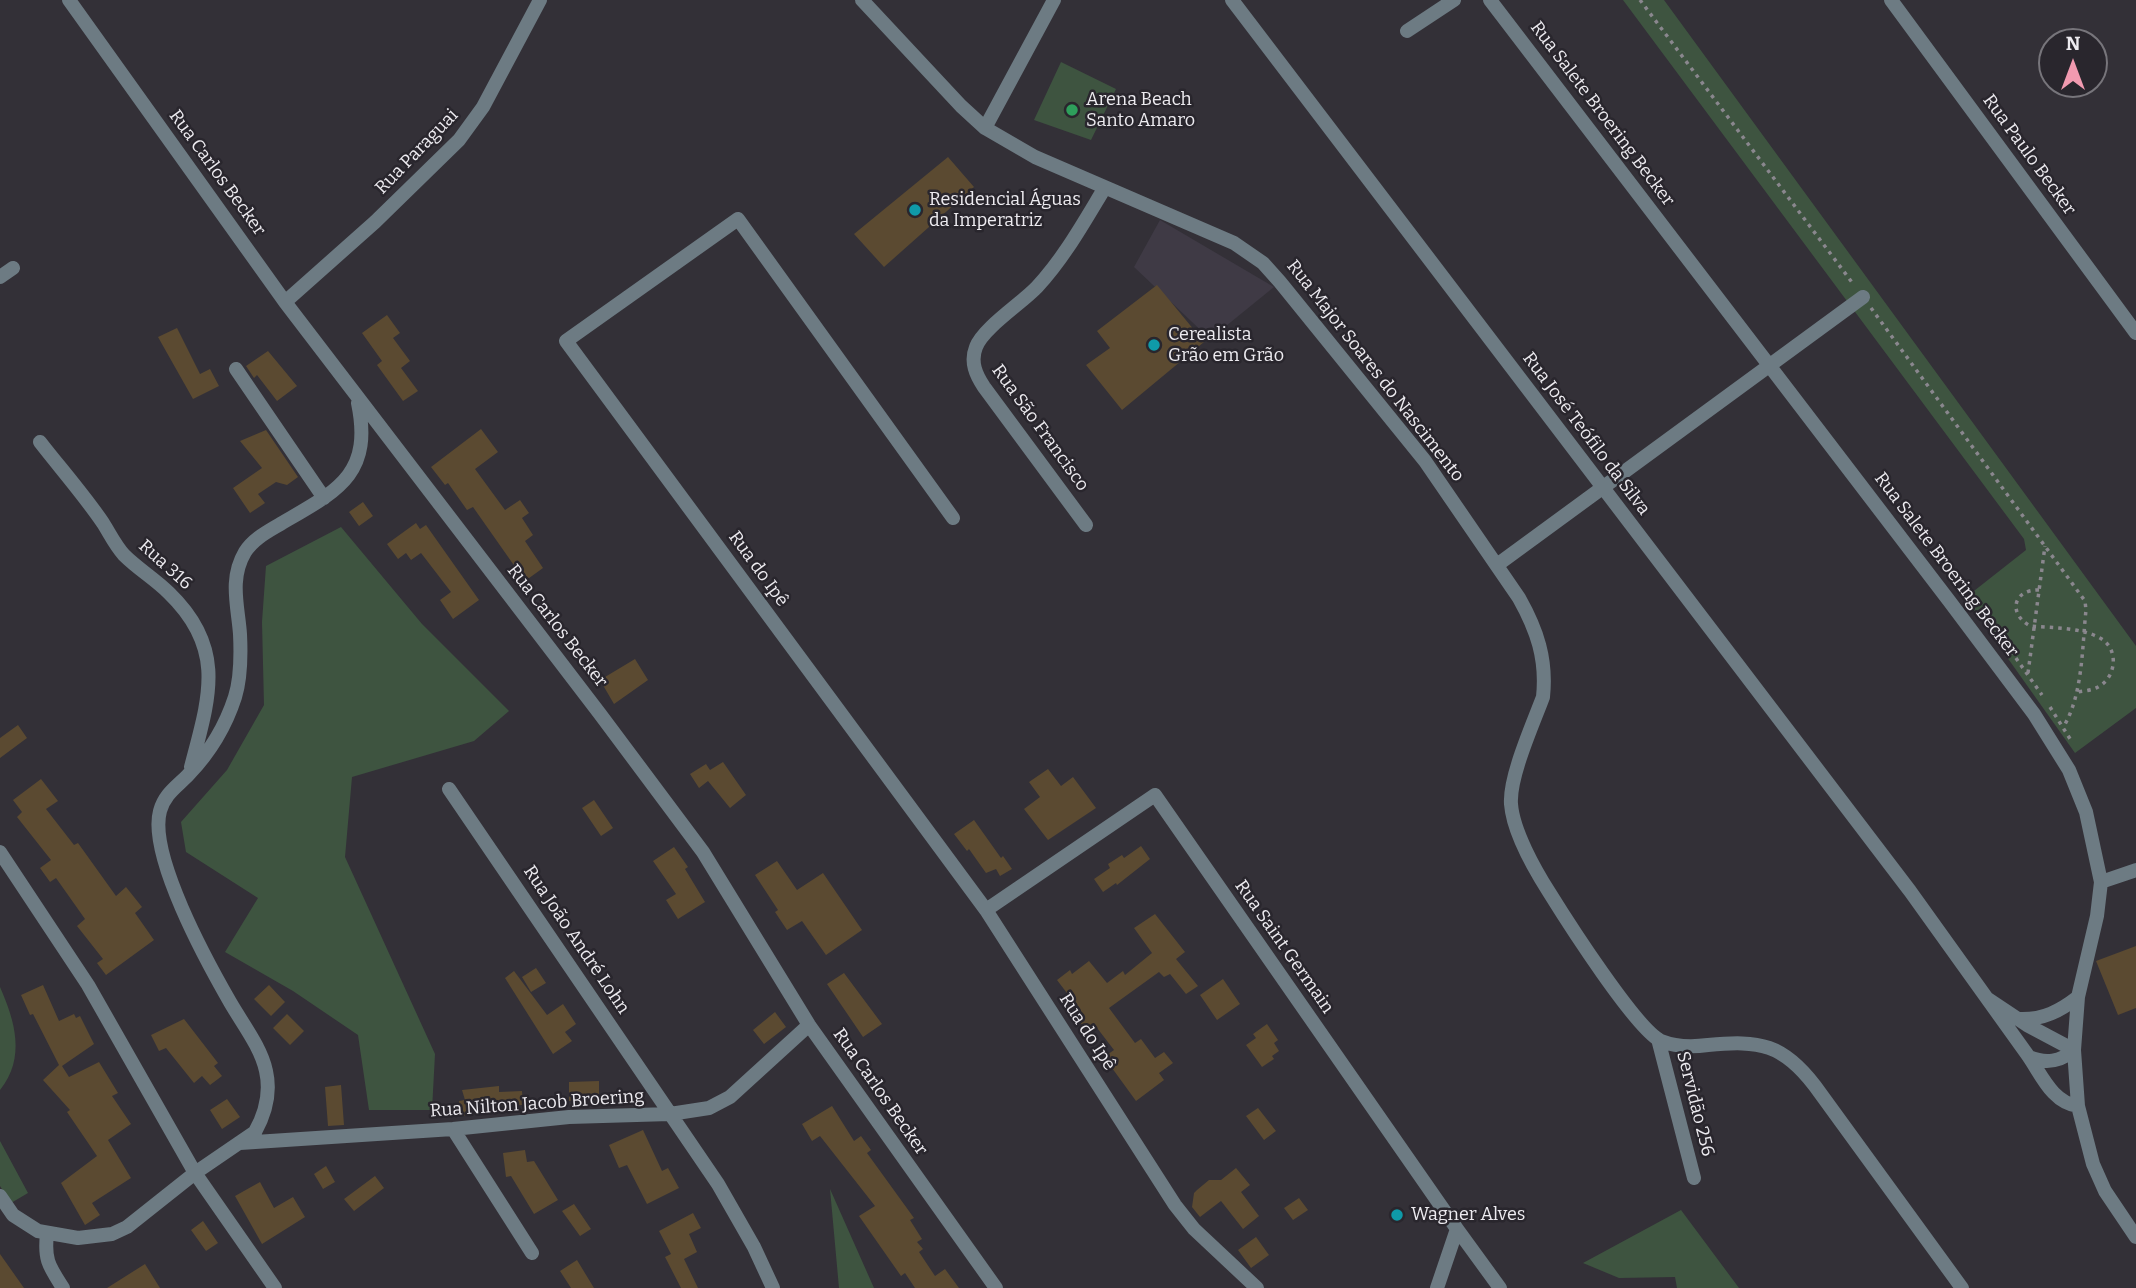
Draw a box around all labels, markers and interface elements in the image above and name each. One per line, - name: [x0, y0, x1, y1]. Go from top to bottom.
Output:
- street label: Rua Salete Broering Becker: [1525, 17, 1679, 211]
- north arrow: [2038, 28, 2108, 98]
- text: N: [2066, 32, 2080, 55]
- place label: Arena Beach Santo Amaro: [1086, 89, 1195, 132]
- street label: Rua Paulo Becker: [1978, 90, 2080, 220]
- marker: Arena Beach Santo Amaro: [1064, 102, 1080, 118]
- street label: Rua Paraguai: [371, 105, 463, 199]
- street label: Rua Carlos Becker: [164, 106, 270, 240]
- place label: Residencial Águas da Imperatriz: [929, 189, 1081, 232]
- marker: Residencial Águas da Imperatriz: [907, 202, 923, 218]
- street label: Rua Major Soares do Nascimento: [1282, 256, 1468, 486]
- place label: Cerealista Grão em Grão: [1168, 324, 1284, 366]
- marker: Cerealista Grão em Grão: [1146, 337, 1162, 353]
- street label: Rua José Teófilo da Silva: [1518, 348, 1654, 520]
- street label: Rua São Francisco: [987, 361, 1093, 495]
- street label: Rua Salete Broering Becker: [1869, 468, 2023, 662]
- street label: Rua do Ipê: [723, 527, 793, 611]
- street label: Rua 316: [134, 535, 196, 595]
- street label: Rua Carlos Becker: [502, 560, 612, 692]
- street label: Rua João André Lohn: [518, 862, 634, 1018]
- street label: Rua Saint Germain: [1230, 876, 1338, 1018]
- street label: Rua do Ipê: [1054, 989, 1120, 1075]
- street label: Rua Carlos Becker: [828, 1024, 932, 1160]
- street label: Servidão 256: [1672, 1049, 1718, 1159]
- street label: Rua Nilton Jacob Broering: [429, 1086, 645, 1122]
- place label: Wagner Alves: [1411, 1204, 1525, 1226]
- marker: Wagner Alves: [1389, 1207, 1405, 1223]

